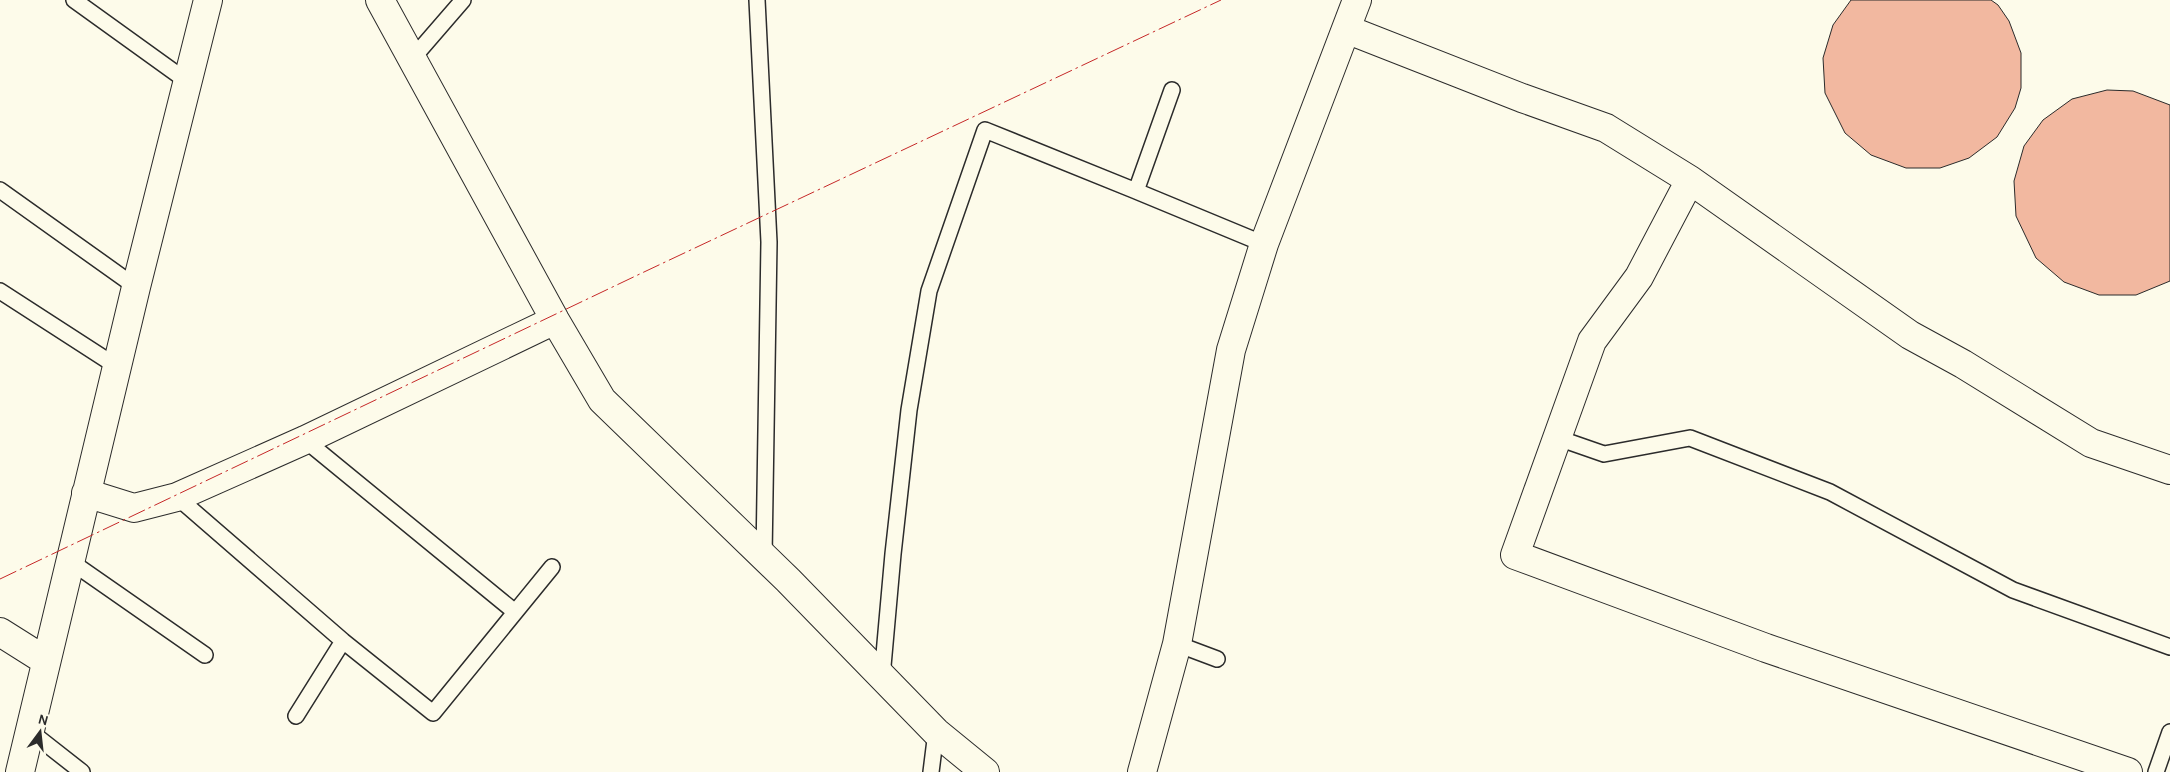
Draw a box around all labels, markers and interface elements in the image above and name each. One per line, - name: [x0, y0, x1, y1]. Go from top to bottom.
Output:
- north arrow: [15, 707, 65, 757]
- text: N: [36, 710, 50, 729]

